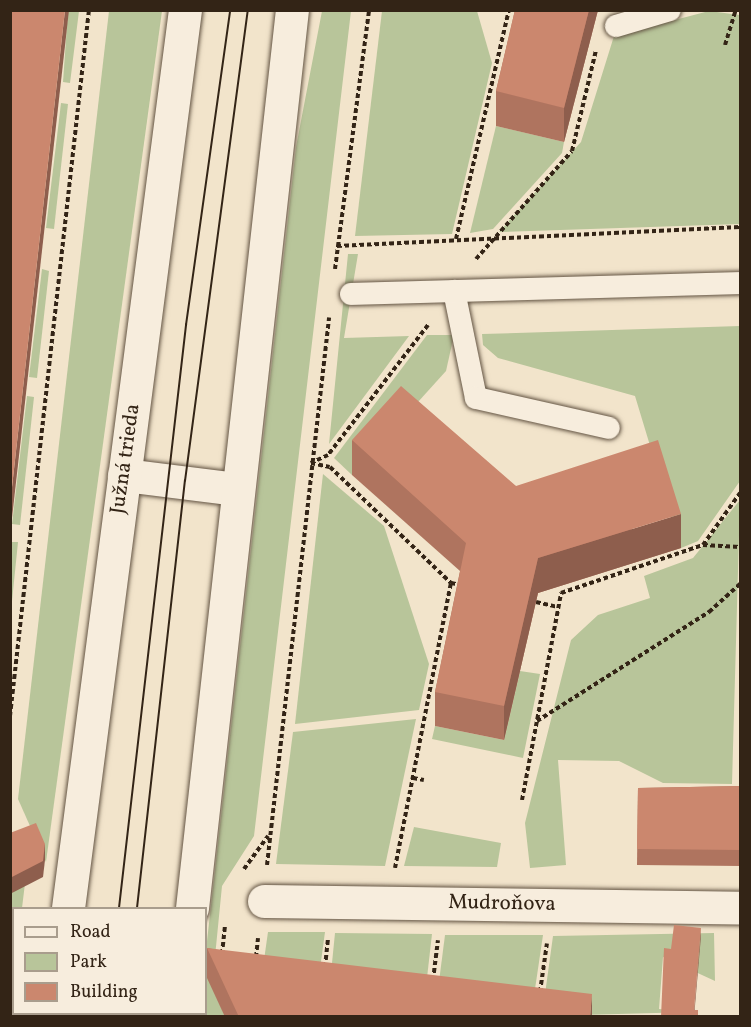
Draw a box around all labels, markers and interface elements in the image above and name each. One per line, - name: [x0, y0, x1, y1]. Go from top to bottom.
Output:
- street label: Južná trieda: [106, 402, 146, 516]
- street label: Mudroňova: [448, 890, 556, 918]
- legend: [12, 907, 207, 1015]
- text: Road: [70, 920, 111, 945]
- text: Park: [70, 950, 107, 975]
- text: Building: [70, 980, 138, 1005]

